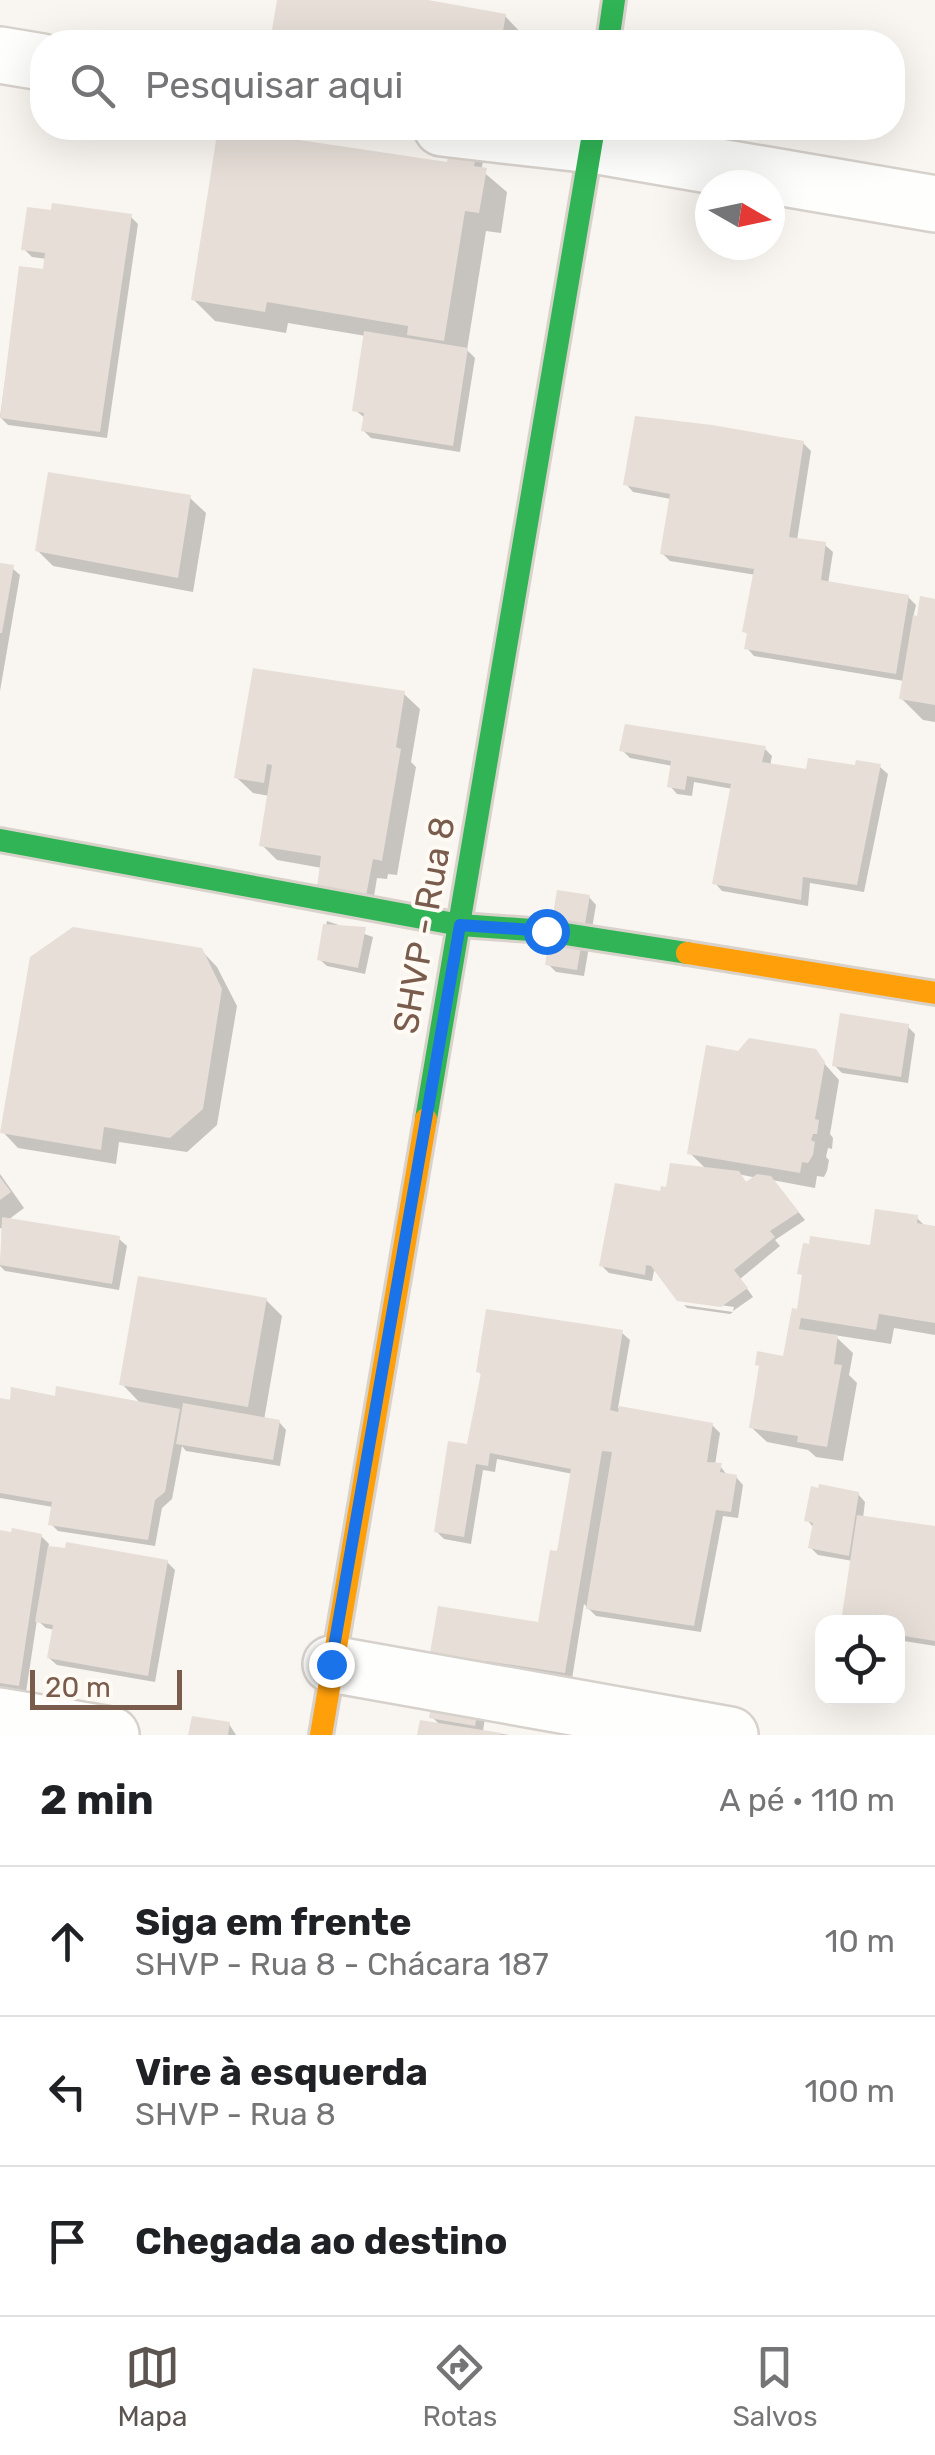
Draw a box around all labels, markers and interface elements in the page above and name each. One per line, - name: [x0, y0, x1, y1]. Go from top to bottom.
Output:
- search box: [30, 30, 905, 140]
- icon: search: [65, 58, 120, 113]
- text: Pesquisar aqui: [145, 62, 403, 108]
- north arrow: [695, 170, 785, 260]
- street label: SHVP - Rua 8: [384, 813, 464, 1037]
- route start: [524, 909, 570, 955]
- map controls: [815, 1615, 905, 1705]
- button: locate: [815, 1615, 905, 1705]
- route end: [309, 1642, 355, 1688]
- scale bar: [30, 1665, 182, 1710]
- text: 20 m: [45, 1671, 111, 1704]
- text: 2 min: [40, 1775, 154, 1825]
- text: A pé · 110 m: [719, 1781, 895, 1819]
- text: Siga em frente: [135, 1899, 412, 1945]
- icon: ahead: [40, 1914, 95, 1969]
- text: 10 m: [825, 1922, 895, 1960]
- text: SHVP - Rua 8 - Chácara 187: [135, 1945, 549, 1983]
- text: Vire à esquerda: [135, 2049, 428, 2095]
- icon: left: [40, 2064, 95, 2119]
- text: 100 m: [804, 2072, 895, 2110]
- text: SHVP - Rua 8: [135, 2095, 336, 2133]
- icon: arrive: [40, 2214, 95, 2269]
- text: Chegada ao destino: [135, 2218, 507, 2264]
- tab: Mapa: [118, 2340, 187, 2433]
- tab: Rotas: [423, 2340, 497, 2433]
- tab: Salvos: [732, 2340, 817, 2433]

